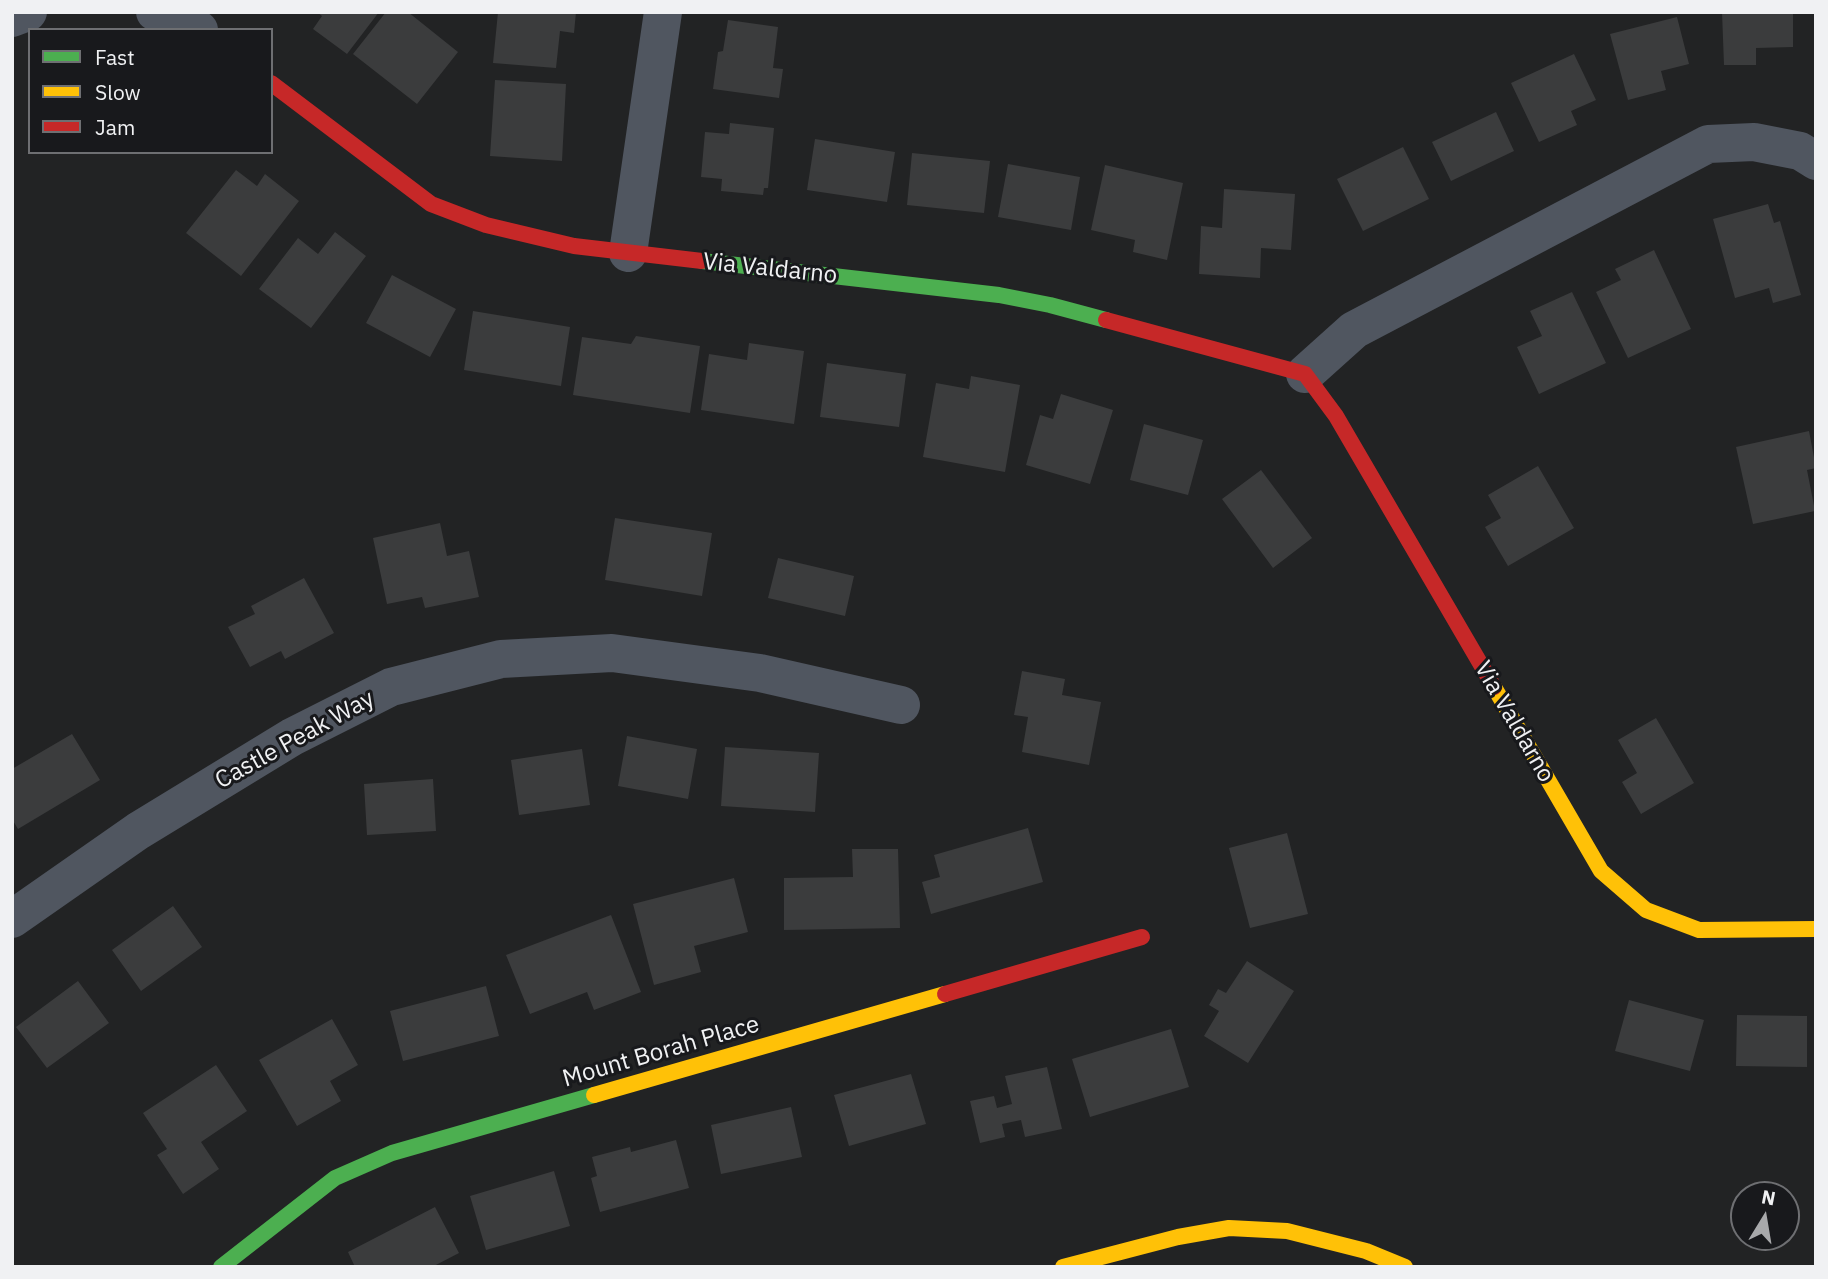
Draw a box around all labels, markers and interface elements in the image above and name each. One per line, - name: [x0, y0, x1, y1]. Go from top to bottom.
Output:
- legend: [28, 28, 273, 154]
- text: Fast: [95, 43, 135, 71]
- text: Slow: [95, 78, 141, 106]
- text: Jam: [95, 113, 135, 141]
- street label: Via Valdarno: [701, 248, 839, 290]
- street label: Via Valdarno: [1468, 656, 1560, 788]
- street label: Castle Peak Way: [211, 684, 379, 796]
- street label: Mount Borah Place: [559, 1010, 763, 1094]
- north arrow: [1730, 1181, 1800, 1251]
- text: N: [1760, 1184, 1778, 1210]

